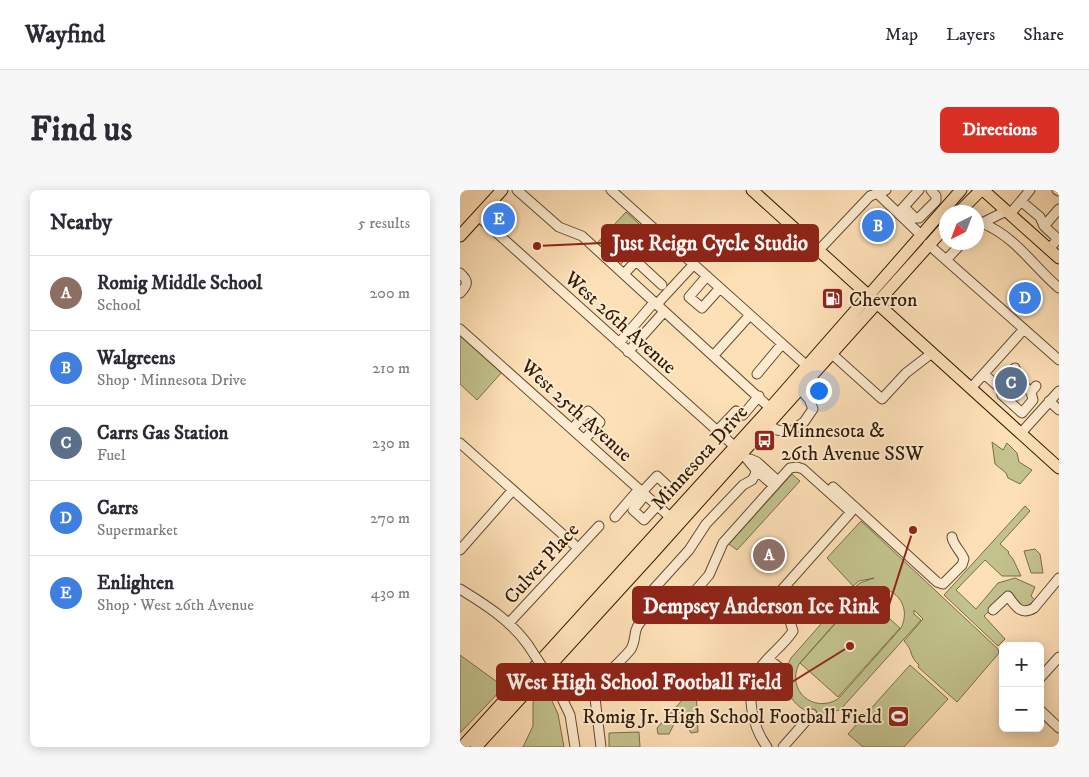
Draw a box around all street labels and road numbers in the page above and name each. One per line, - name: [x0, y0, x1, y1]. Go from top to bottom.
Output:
- street label: West 26th Avenue: [558, 266, 681, 380]
- street label: West 25th Avenue: [514, 354, 637, 468]
- street label: Minnesota Drive: [646, 400, 754, 516]
- street label: Culver Place: [499, 518, 585, 610]

